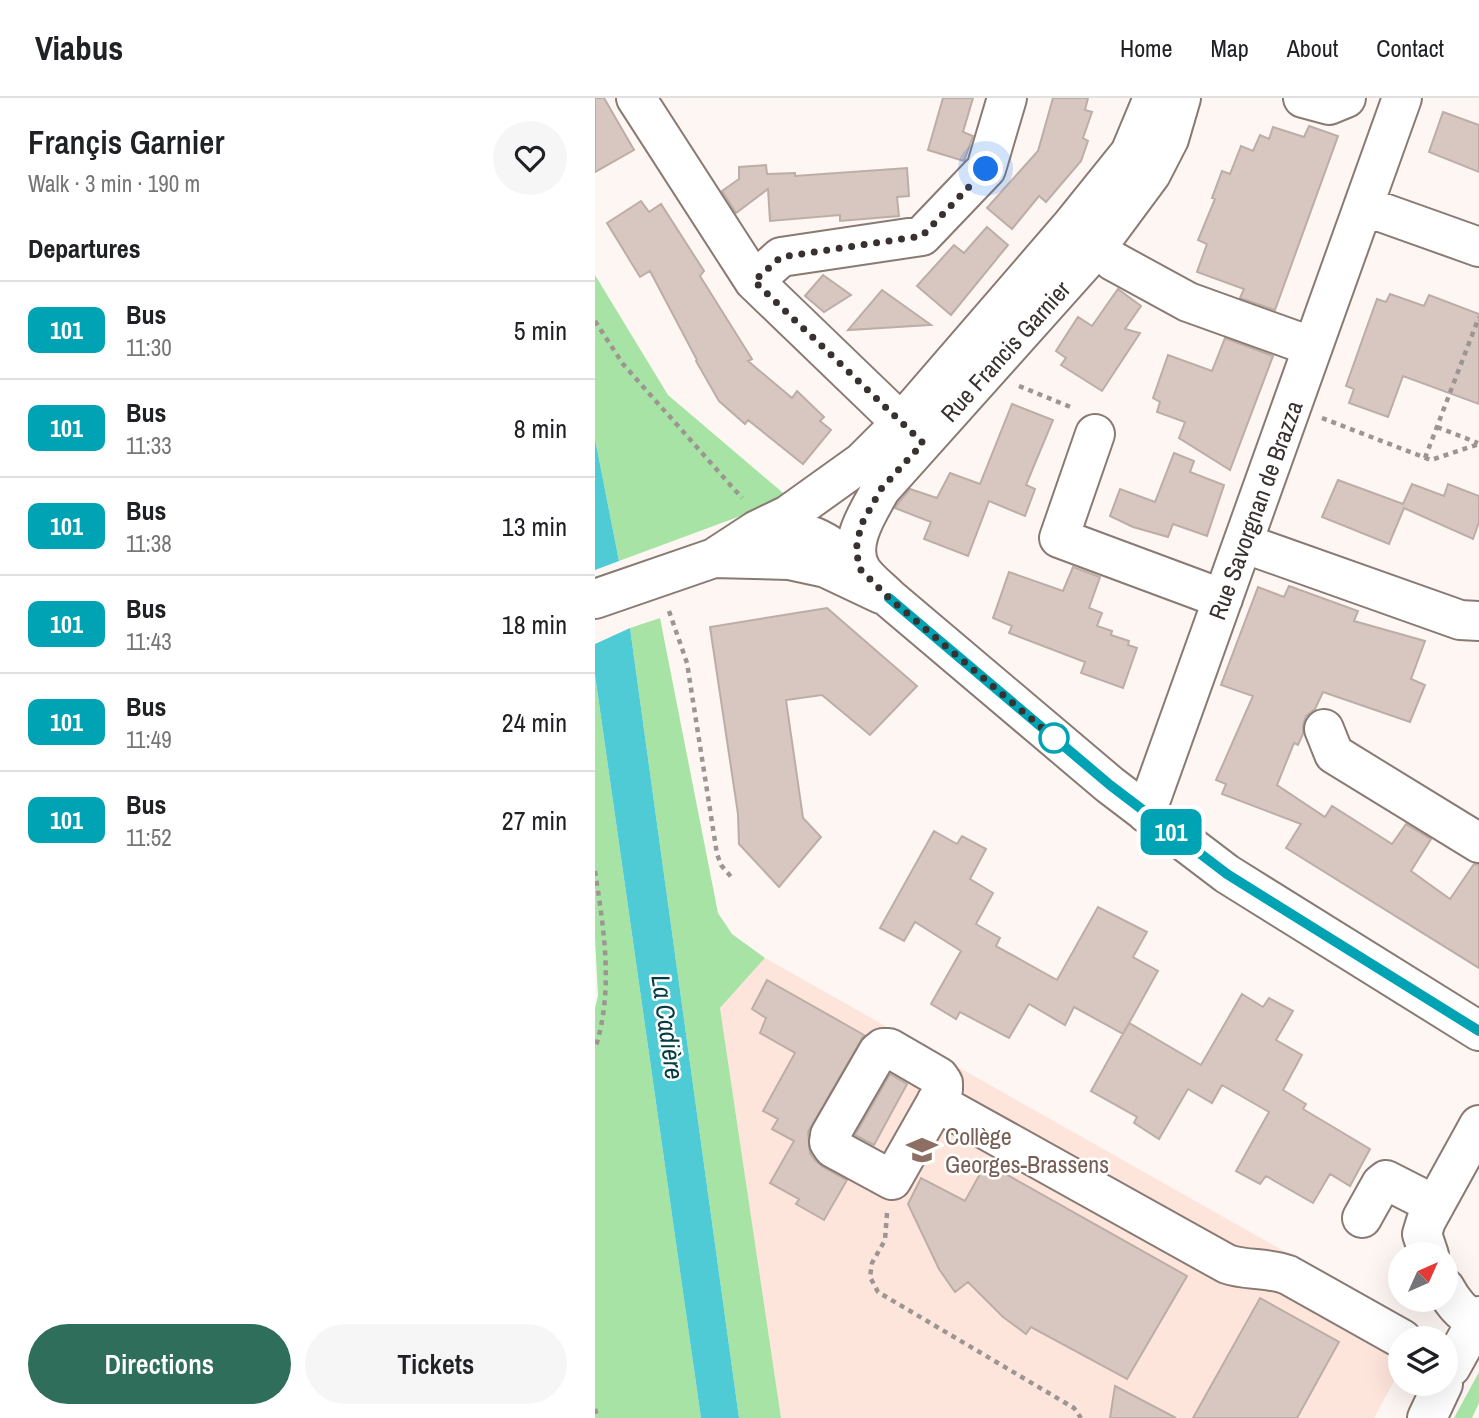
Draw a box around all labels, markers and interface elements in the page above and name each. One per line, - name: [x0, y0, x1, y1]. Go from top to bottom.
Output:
- text: Viabus: [35, 26, 123, 70]
- text: Home: [1120, 32, 1172, 64]
- text: Map: [1210, 32, 1249, 64]
- text: About: [1287, 32, 1338, 64]
- text: Contact: [1376, 32, 1444, 64]
- text: Françis Garnier: [28, 120, 224, 164]
- button: heart: [493, 121, 567, 195]
- your location: [968, 151, 1003, 186]
- text: Walk · 3 min · 190 m: [28, 168, 200, 199]
- text: Departures: [28, 231, 141, 266]
- street label: Rue Francis Garnier: [933, 273, 1077, 428]
- text: Bus: [126, 297, 166, 332]
- text: 5 min: [514, 313, 567, 348]
- text: 101: [50, 314, 83, 346]
- text: 11:30: [126, 332, 172, 363]
- text: Bus: [126, 395, 166, 430]
- street label: Rue Savorgnan de Brazza: [1200, 396, 1310, 624]
- text: 8 min: [514, 411, 567, 446]
- text: 101: [50, 412, 83, 444]
- text: 11:33: [126, 430, 172, 461]
- text: Bus: [126, 493, 166, 528]
- text: 13 min: [502, 509, 567, 544]
- text: 101: [50, 510, 83, 542]
- text: 11:38: [126, 528, 172, 559]
- text: Bus: [126, 591, 166, 626]
- text: 18 min: [502, 607, 567, 642]
- text: 101: [50, 608, 83, 640]
- text: 11:43: [126, 626, 172, 657]
- text: Bus: [126, 689, 166, 724]
- text: 24 min: [502, 705, 567, 740]
- text: 101: [50, 706, 83, 738]
- unlabelled marker: [1039, 723, 1069, 753]
- text: 11:49: [126, 724, 172, 755]
- text: Bus: [126, 787, 166, 822]
- text: 27 min: [502, 803, 567, 838]
- text: 101: [50, 804, 83, 836]
- line badge: 101: [1131, 809, 1211, 855]
- text: 101: [1155, 816, 1187, 848]
- text: 11:52: [126, 822, 172, 853]
- water label: La Cadière: [643, 972, 693, 1082]
- place label: Collège Georges-Brassens: [945, 1120, 1109, 1180]
- school or university icon: Collège Georges-Brassens: [905, 1133, 939, 1167]
- north arrow: [1388, 1242, 1458, 1312]
- map controls: [1388, 1242, 1458, 1396]
- button: Directions: [28, 1324, 291, 1404]
- button: Tickets: [305, 1324, 567, 1404]
- button: layers: [1388, 1326, 1458, 1396]

